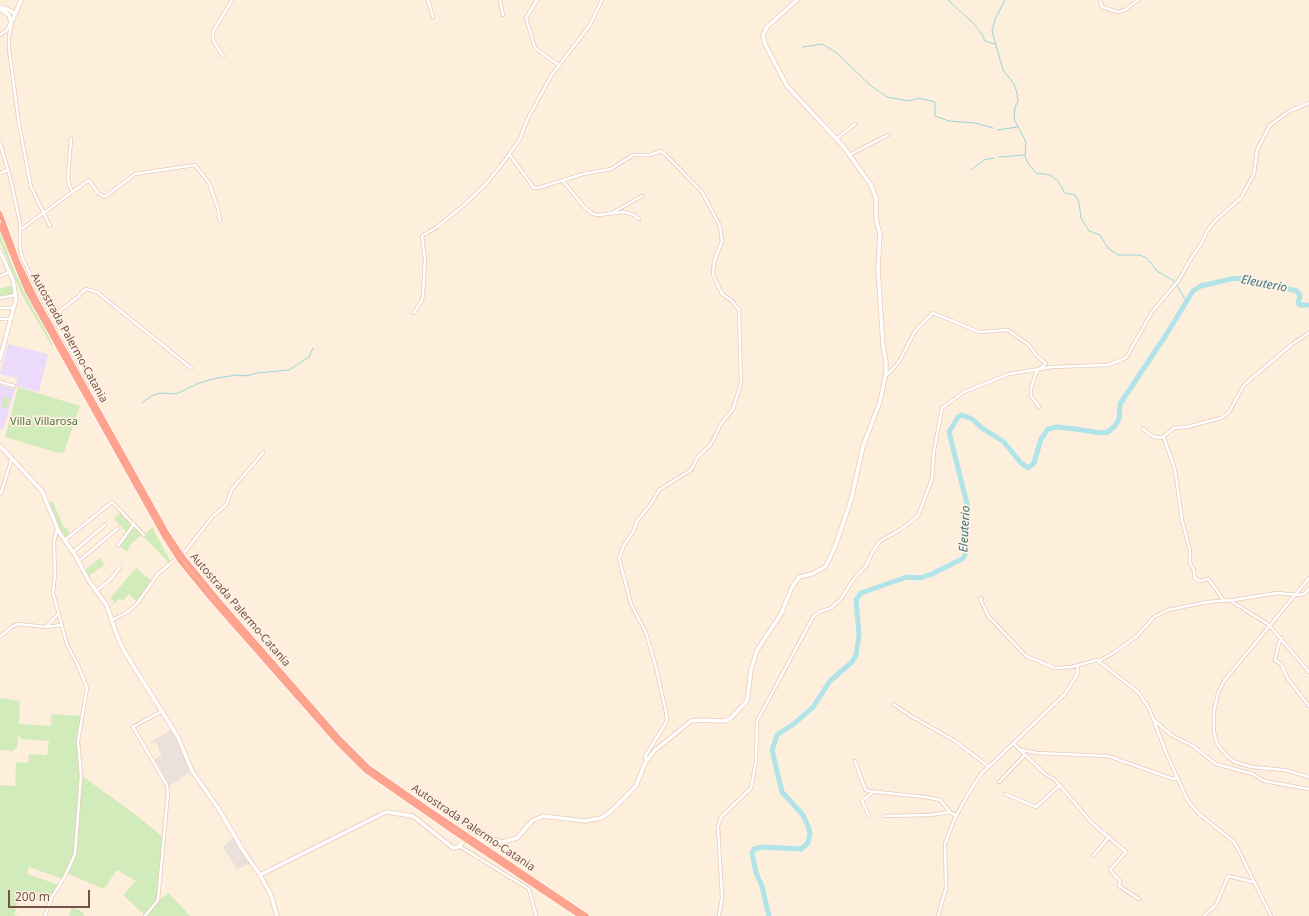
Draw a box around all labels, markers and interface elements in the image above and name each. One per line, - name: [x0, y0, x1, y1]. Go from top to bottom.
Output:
- street label: Autostrada Palermo-Catania: [28, 271, 110, 405]
- water label: Eleuterio: [1240, 272, 1288, 296]
- park label: Villa Villarosa: [10, 415, 78, 429]
- water label: Eleuterio: [957, 505, 973, 553]
- street label: Autostrada Palermo-Catania: [187, 551, 293, 669]
- street label: Autostrada Palermo-Catania: [409, 782, 537, 874]
- scale bar: [10, 882, 92, 908]
- text: 200 m: [15, 888, 50, 905]

